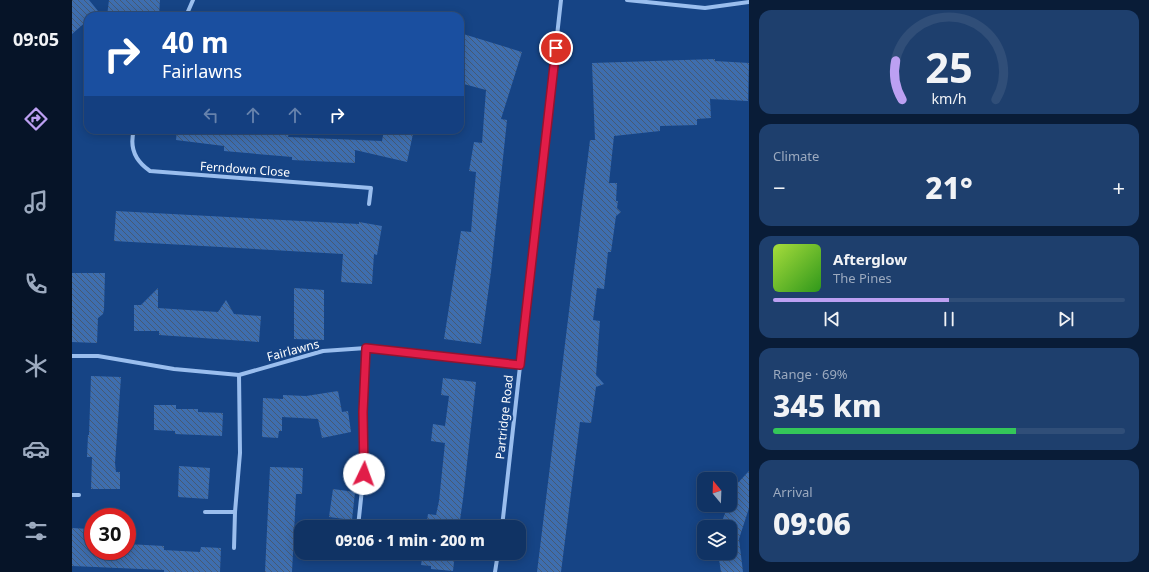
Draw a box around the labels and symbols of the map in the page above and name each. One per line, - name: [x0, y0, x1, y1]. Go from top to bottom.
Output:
- pin: [539, 31, 573, 65]
- street label: Ferndown Close: [199, 157, 291, 181]
- street label: Fairlawns: [265, 335, 321, 365]
- street label: Partridge Road: [491, 374, 517, 460]
- position arrow: [343, 453, 385, 495]
- north arrow: [697, 472, 737, 512]
- speed limit sign: 30: [84, 508, 136, 560]

